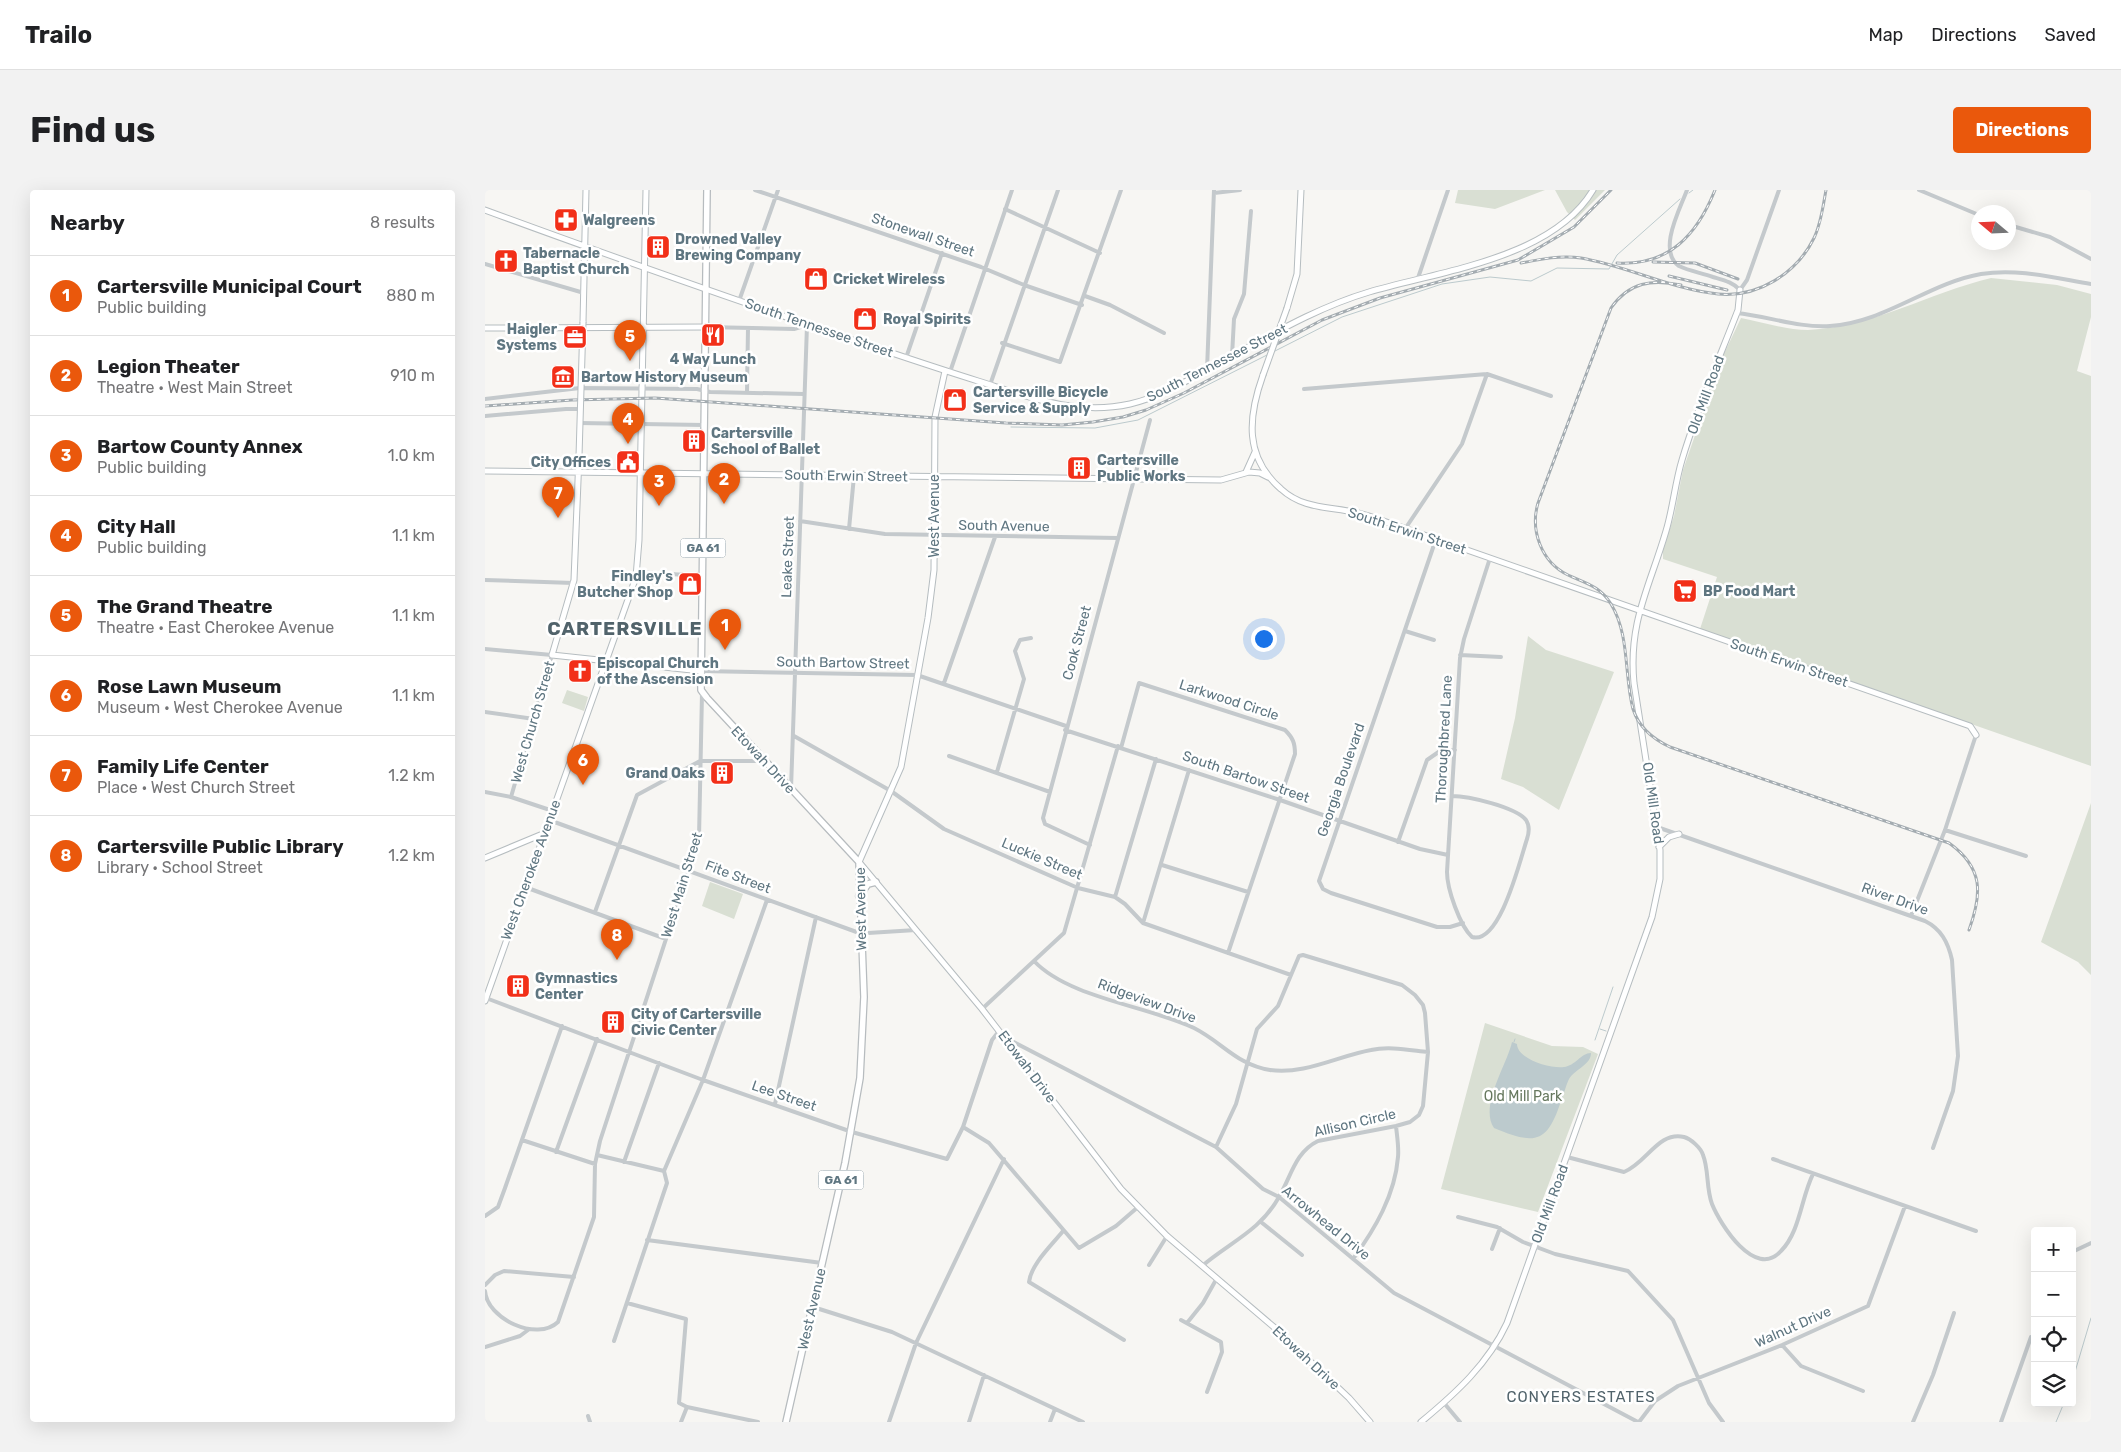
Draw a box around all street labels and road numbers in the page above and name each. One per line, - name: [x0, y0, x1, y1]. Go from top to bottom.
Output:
- street label: Stonewall Street: [869, 209, 977, 261]
- street label: South Tennessee Street: [743, 295, 896, 362]
- street label: South Tennessee Street: [1144, 320, 1291, 406]
- street label: Old Mill Road: [1684, 353, 1728, 437]
- street label: South Erwin Street: [784, 466, 908, 486]
- street label: West Avenue: [926, 474, 943, 558]
- street label: South Erwin Street: [1346, 504, 1469, 558]
- street label: Leake Street: [778, 515, 798, 598]
- street label: South Avenue: [958, 517, 1050, 535]
- road number: GA 61: [681, 538, 725, 558]
- street label: Cook Street: [1059, 603, 1095, 682]
- street label: South Erwin Street: [1728, 635, 1851, 691]
- street label: South Bartow Street: [776, 653, 910, 673]
- street label: West Church Street: [507, 658, 559, 785]
- street label: Thoroughbred Lane: [1432, 675, 1456, 803]
- street label: Larkwood Circle: [1177, 676, 1281, 724]
- street label: Georgia Boulevard: [1314, 721, 1368, 839]
- street label: Etowah Drive: [727, 723, 799, 797]
- street label: South Bartow Street: [1180, 747, 1312, 807]
- street label: Old Mill Road: [1639, 761, 1667, 845]
- street label: West Cherokee Avenue: [498, 797, 564, 943]
- street label: West Main Street: [658, 830, 706, 940]
- street label: Luckie Street: [999, 834, 1085, 884]
- street label: Fite Street: [703, 857, 774, 897]
- street label: West Avenue: [852, 867, 870, 951]
- street label: River Drive: [1859, 879, 1931, 919]
- street label: Ridgeview Drive: [1095, 975, 1199, 1027]
- street label: Etowah Drive: [994, 1028, 1060, 1107]
- street label: Lee Street: [749, 1077, 819, 1115]
- street label: Allison Circle: [1312, 1105, 1398, 1141]
- street label: Old Mill Road: [1528, 1162, 1572, 1246]
- road number: GA 61: [819, 1170, 863, 1190]
- street label: Arrowhead Drive: [1278, 1182, 1374, 1264]
- street label: West Avenue: [794, 1266, 830, 1352]
- street label: Walnut Drive: [1752, 1303, 1834, 1351]
- street label: Etowah Drive: [1269, 1322, 1343, 1394]

